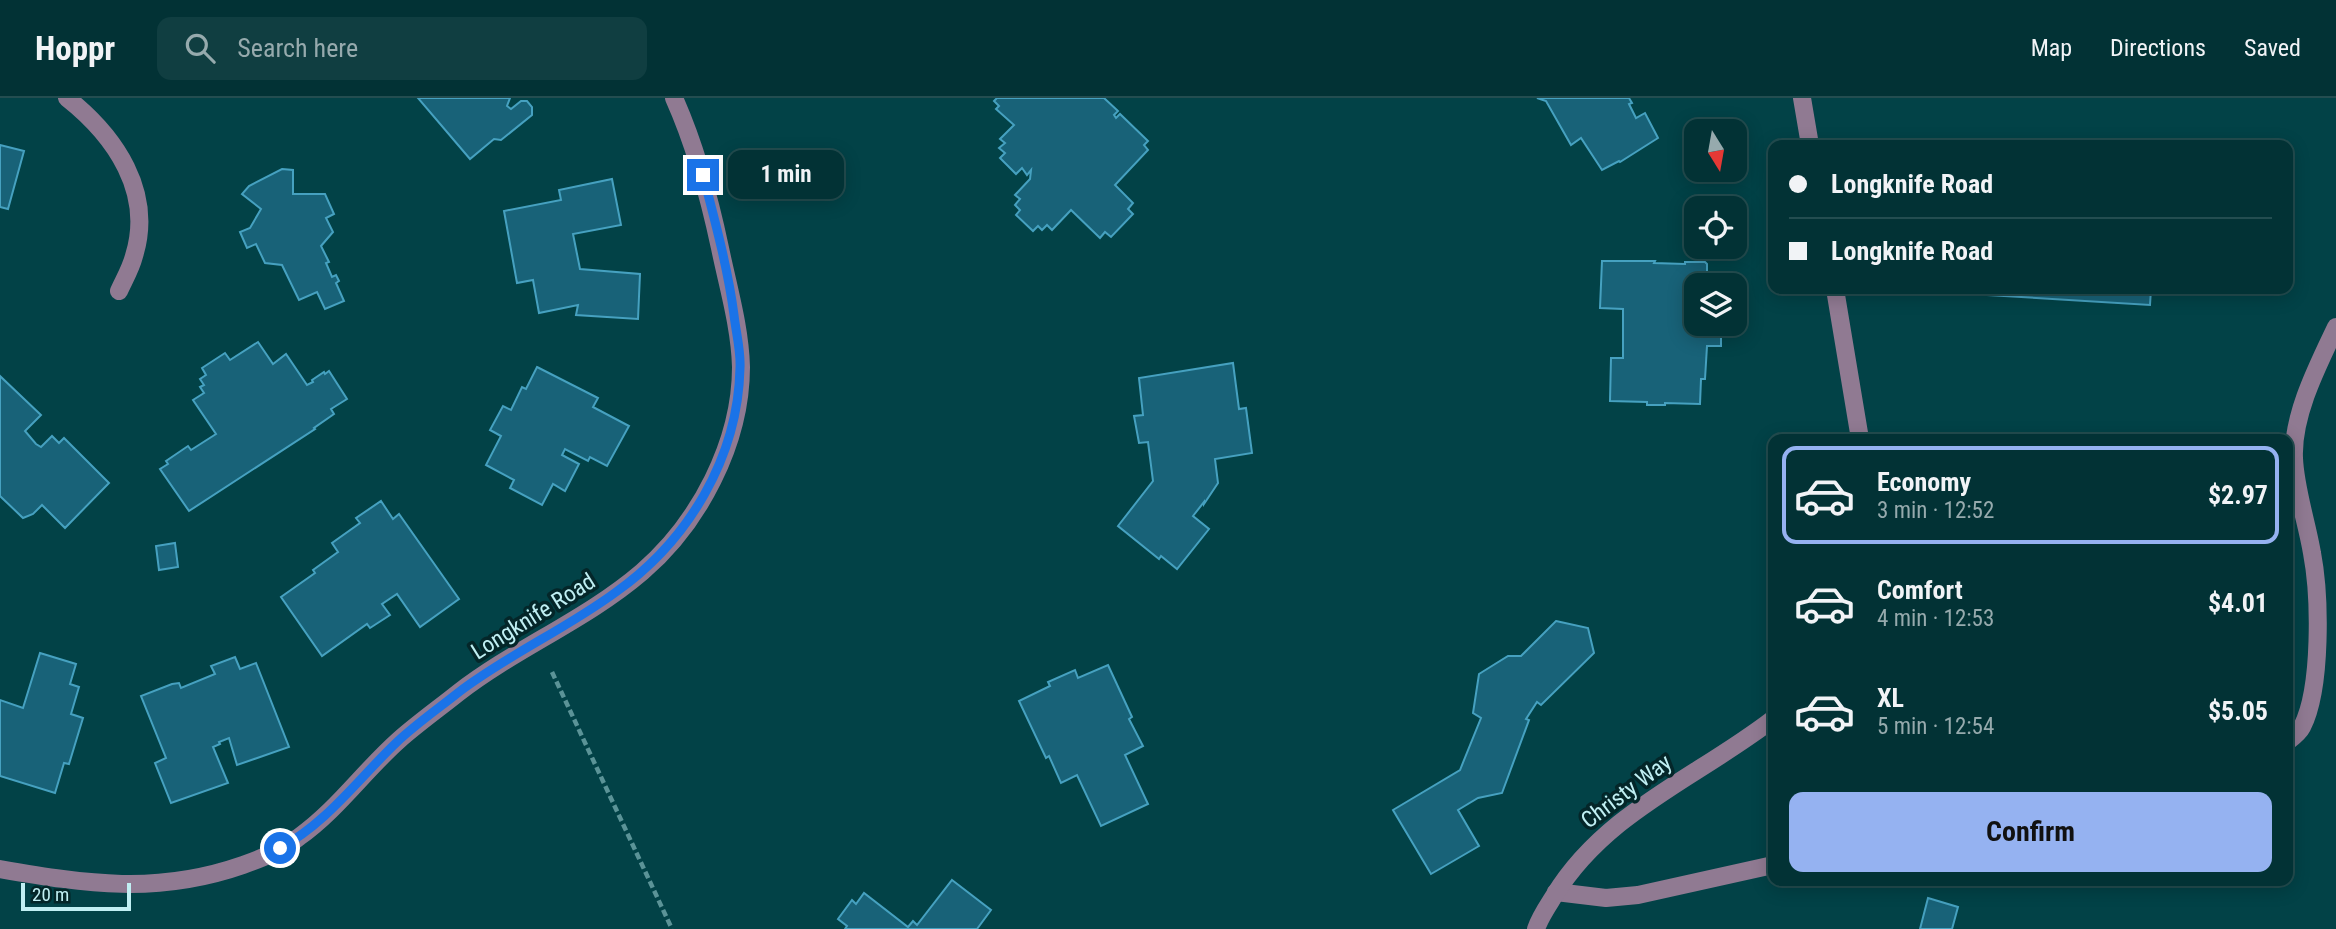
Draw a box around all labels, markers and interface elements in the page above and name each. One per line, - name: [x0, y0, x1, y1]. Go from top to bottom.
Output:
- search box: [157, 17, 647, 80]
- text: Hoppr: [35, 29, 115, 68]
- icon: search: [181, 29, 219, 67]
- text: Search here: [237, 33, 358, 63]
- text: Map: [2031, 34, 2072, 62]
- text: Directions: [2110, 34, 2206, 62]
- text: Saved: [2244, 34, 2301, 62]
- north arrow: [1684, 119, 1746, 182]
- map controls: [1684, 119, 1747, 336]
- callout: 1 min: [728, 150, 843, 200]
- route end: [687, 159, 719, 191]
- text: 1 min: [760, 161, 812, 188]
- text: Longknife Road: [1831, 169, 1993, 199]
- button: locate: [1684, 196, 1747, 259]
- text: Longknife Road: [1831, 236, 1993, 266]
- button: layers: [1684, 273, 1747, 336]
- icon: car: [1793, 464, 1856, 527]
- text: Economy: [1877, 467, 1971, 497]
- text: $2.97: [2208, 480, 2268, 510]
- text: 3 min · 12:52: [1877, 497, 1994, 524]
- street label: Longknife Road: [466, 568, 600, 665]
- icon: car: [1793, 572, 1856, 635]
- text: Comfort: [1877, 575, 1963, 605]
- text: $4.01: [2208, 588, 2268, 618]
- text: 4 min · 12:53: [1877, 605, 1994, 632]
- icon: car: [1793, 680, 1856, 743]
- text: XL: [1877, 683, 1904, 713]
- text: $5.05: [2208, 696, 2268, 726]
- text: 5 min · 12:54: [1877, 713, 1994, 740]
- street label: Christy Way: [1576, 748, 1677, 834]
- button: Confirm: [1789, 792, 2272, 872]
- route start: [264, 832, 296, 864]
- scale bar: [21, 880, 131, 912]
- text: 20 m: [32, 883, 69, 906]

